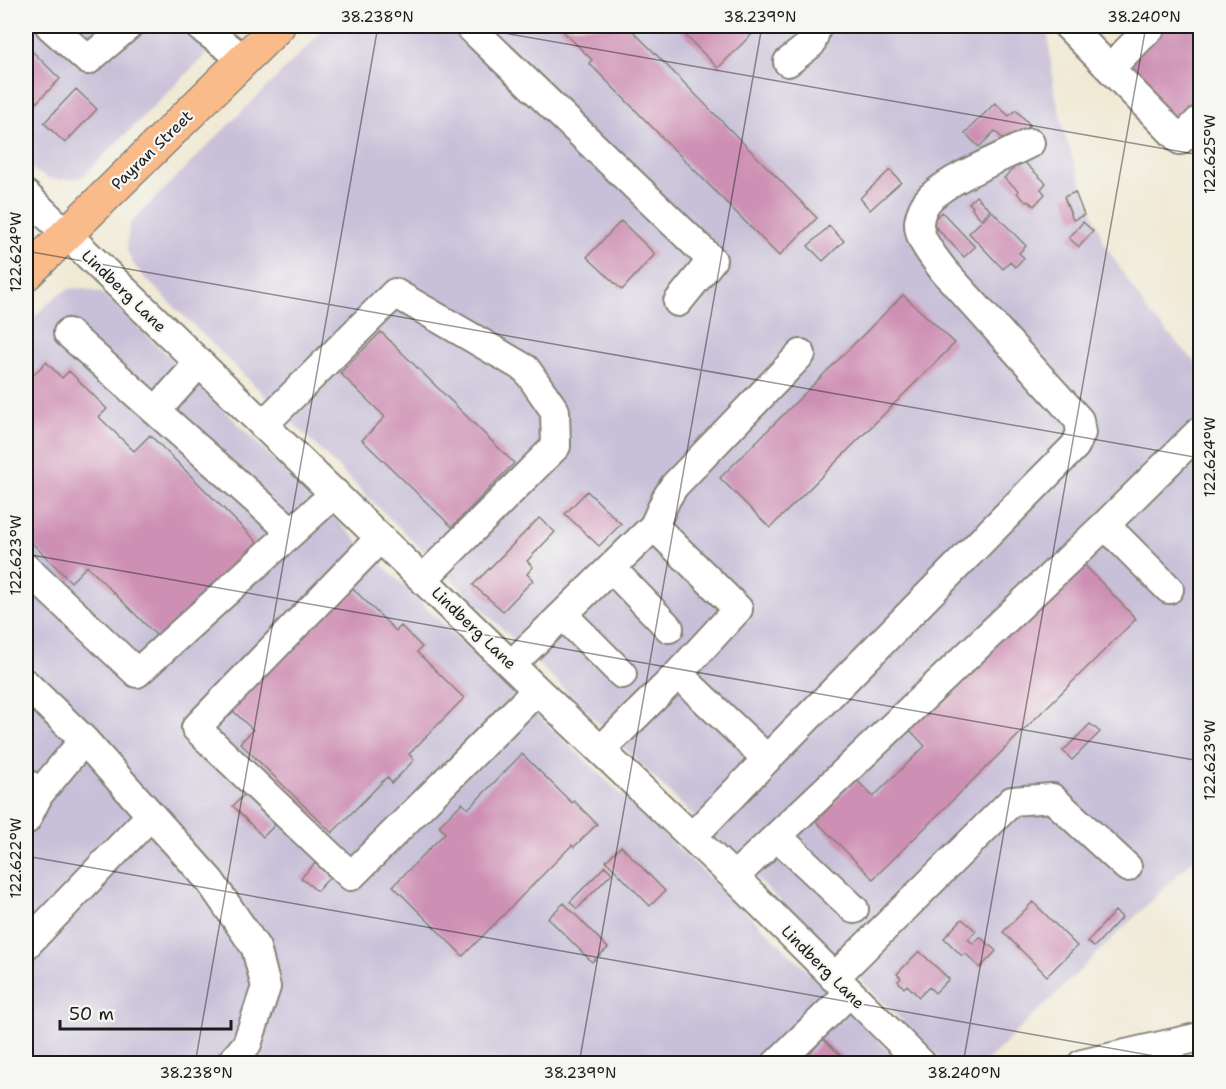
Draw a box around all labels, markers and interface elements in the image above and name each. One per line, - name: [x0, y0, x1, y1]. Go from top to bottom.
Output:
- text: 38.238°N: [340, 7, 414, 27]
- text: 38.239°N: [724, 7, 796, 27]
- text: 38.240°N: [1107, 7, 1181, 27]
- street label: Payran Street: [107, 106, 197, 194]
- text: 122.625°W: [1200, 114, 1220, 194]
- text: 122.624°W: [6, 212, 26, 292]
- street label: Lindberg Lane: [77, 245, 171, 337]
- text: 122.624°W: [1200, 417, 1220, 497]
- text: 122.623°W: [6, 515, 26, 595]
- street label: Lindberg Lane: [427, 582, 521, 674]
- text: 122.623°W: [1200, 720, 1220, 800]
- text: 122.622°W: [6, 818, 26, 898]
- street label: Lindberg Lane: [777, 921, 869, 1013]
- scale bar: [60, 993, 231, 1031]
- text: 50 m: [69, 1002, 114, 1026]
- text: 38.238°N: [159, 1063, 233, 1083]
- text: 38.239°N: [544, 1063, 616, 1083]
- text: 38.240°N: [927, 1063, 1001, 1083]

